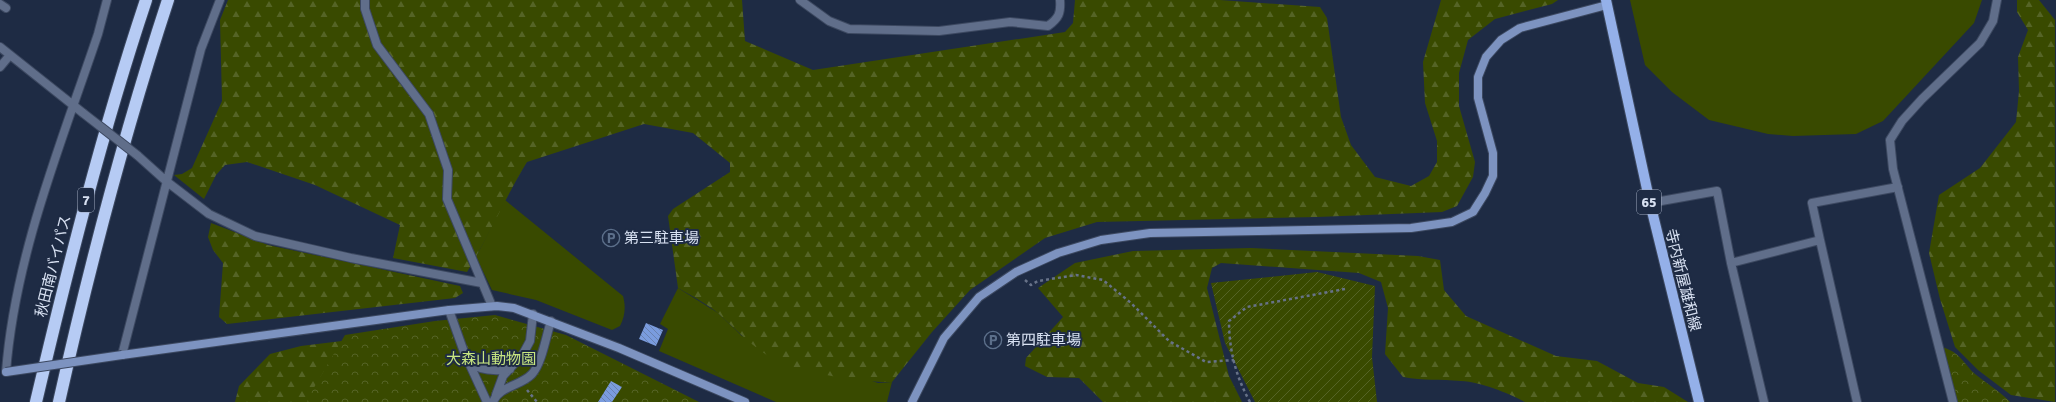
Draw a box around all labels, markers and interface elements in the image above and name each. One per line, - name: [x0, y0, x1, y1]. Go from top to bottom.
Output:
- road number: 7: [78, 188, 94, 212]
- road number: 65: [1637, 190, 1661, 214]
- street label: 秋田南バイパス: [32, 213, 74, 319]
- street label: 寺内新屋雄和線: [1662, 227, 1704, 333]
- parking icon: 第三駐車場: [601, 228, 621, 248]
- place label: 第三駐車場: [624, 229, 699, 247]
- parking icon: 第四駐車場: [983, 330, 1003, 350]
- place label: 第四駐車場: [1006, 331, 1081, 349]
- park label: 大森山動物園: [446, 350, 536, 368]

